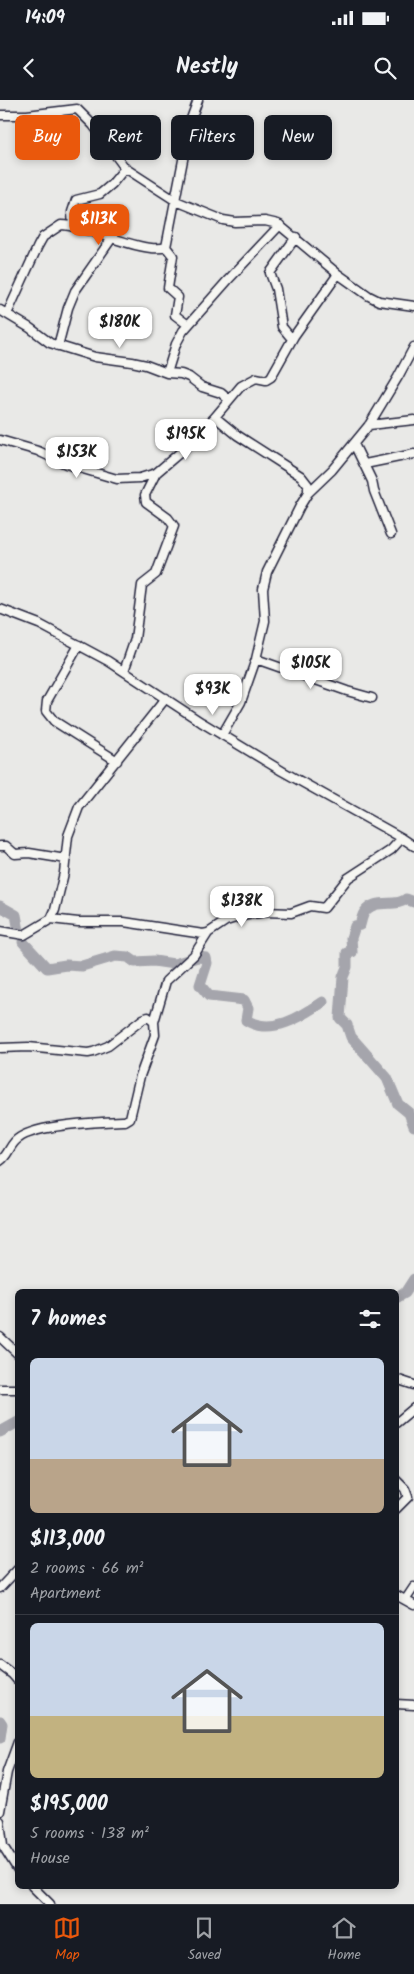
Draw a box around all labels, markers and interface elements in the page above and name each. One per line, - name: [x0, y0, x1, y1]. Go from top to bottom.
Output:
- text: 14:09: [25, 3, 65, 33]
- text: Nestly: [176, 50, 238, 85]
- icon: back: [15, 54, 43, 82]
- icon: search: [371, 54, 399, 82]
- chip: Buy: [15, 115, 80, 160]
- chip: Rent: [90, 115, 161, 160]
- chip: Filters: [171, 115, 254, 160]
- chip: New: [264, 115, 332, 160]
- pin: $113K: [64, 204, 134, 246]
- text: $113K: [80, 207, 118, 232]
- pin: $180K: [85, 306, 155, 349]
- text: $180K: [99, 310, 141, 335]
- pin: $195K: [151, 418, 221, 461]
- text: $195K: [166, 422, 206, 447]
- pin: $153K: [42, 436, 112, 479]
- text: $153K: [57, 440, 97, 465]
- pin: $105K: [276, 648, 346, 690]
- text: $105K: [291, 651, 331, 676]
- pin: $93K: [183, 674, 243, 716]
- text: $93K: [195, 677, 231, 702]
- pin: $138K: [207, 886, 277, 928]
- text: $138K: [221, 889, 263, 914]
- text: 7 homes: [30, 1303, 107, 1336]
- icon: filters: [356, 1305, 384, 1333]
- icon: home: [162, 1390, 252, 1480]
- text: $113,000: [30, 1523, 104, 1556]
- text: 2 rooms · 66 m²: [30, 1556, 144, 1581]
- text: Apartment: [30, 1581, 101, 1606]
- icon: home: [162, 1656, 252, 1746]
- text: $195,000: [30, 1788, 108, 1821]
- text: 5 rooms · 138 m²: [30, 1821, 149, 1846]
- text: House: [30, 1846, 70, 1871]
- tab: Map: [53, 1914, 81, 1966]
- tab: Saved: [188, 1914, 221, 1966]
- tab: Home: [328, 1914, 361, 1966]

